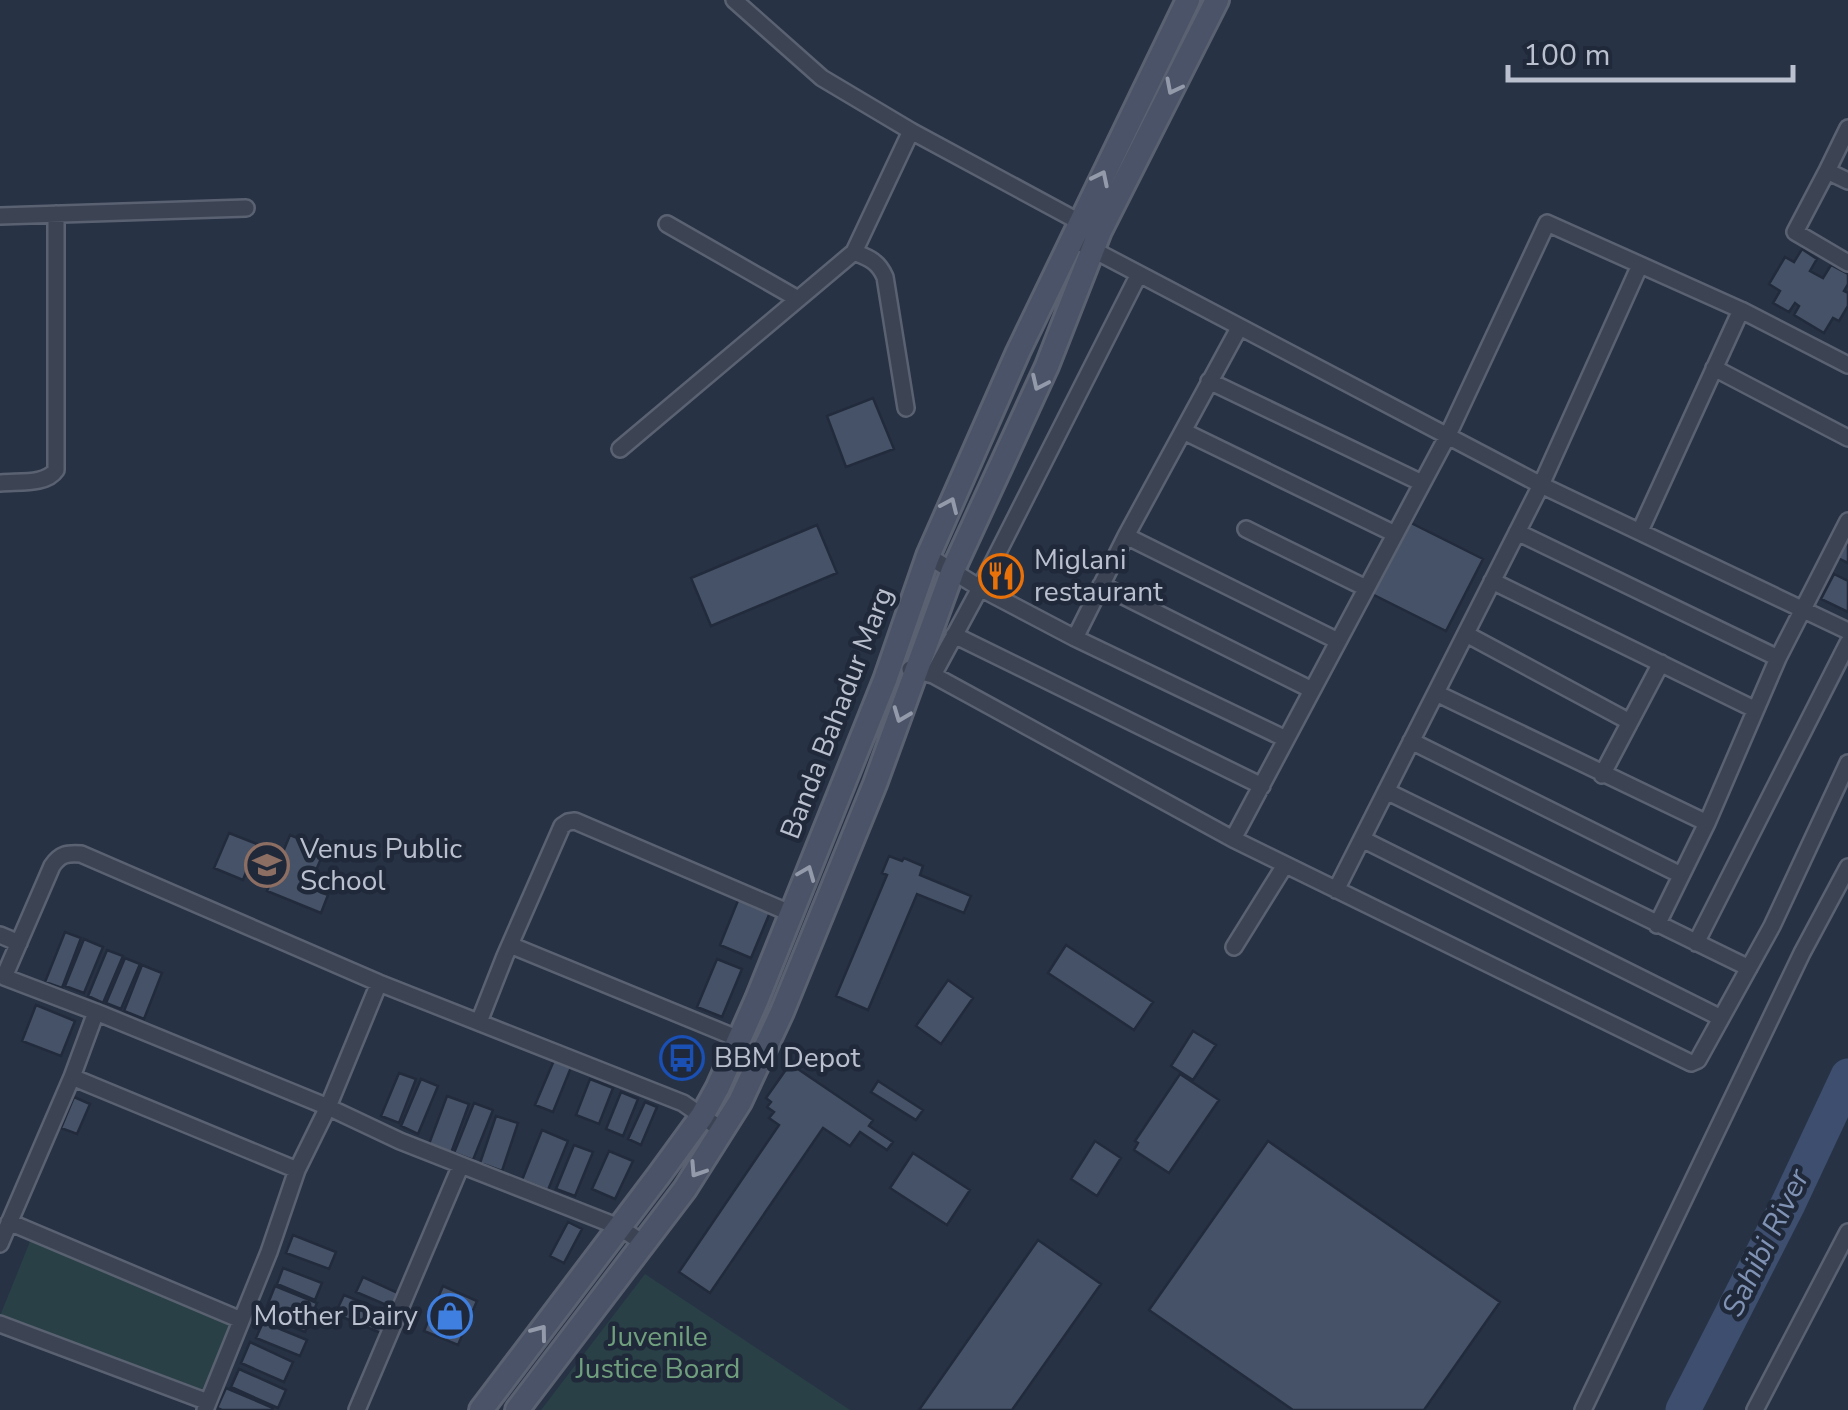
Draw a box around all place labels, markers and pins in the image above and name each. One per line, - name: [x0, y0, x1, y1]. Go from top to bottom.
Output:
- place label: Miglani restaurant: [1034, 541, 1163, 611]
- restaurant icon: Miglani restaurant: [978, 553, 1024, 599]
- place label: Venus Public School: [299, 830, 462, 900]
- school or university icon: Venus Public School: [244, 842, 290, 888]
- bus stop icon: BBM Depot: [659, 1035, 705, 1081]
- place label: BBM Depot: [714, 1039, 860, 1077]
- shop icon: Mother Dairy: [427, 1293, 473, 1339]
- place label: Mother Dairy: [253, 1297, 419, 1335]

